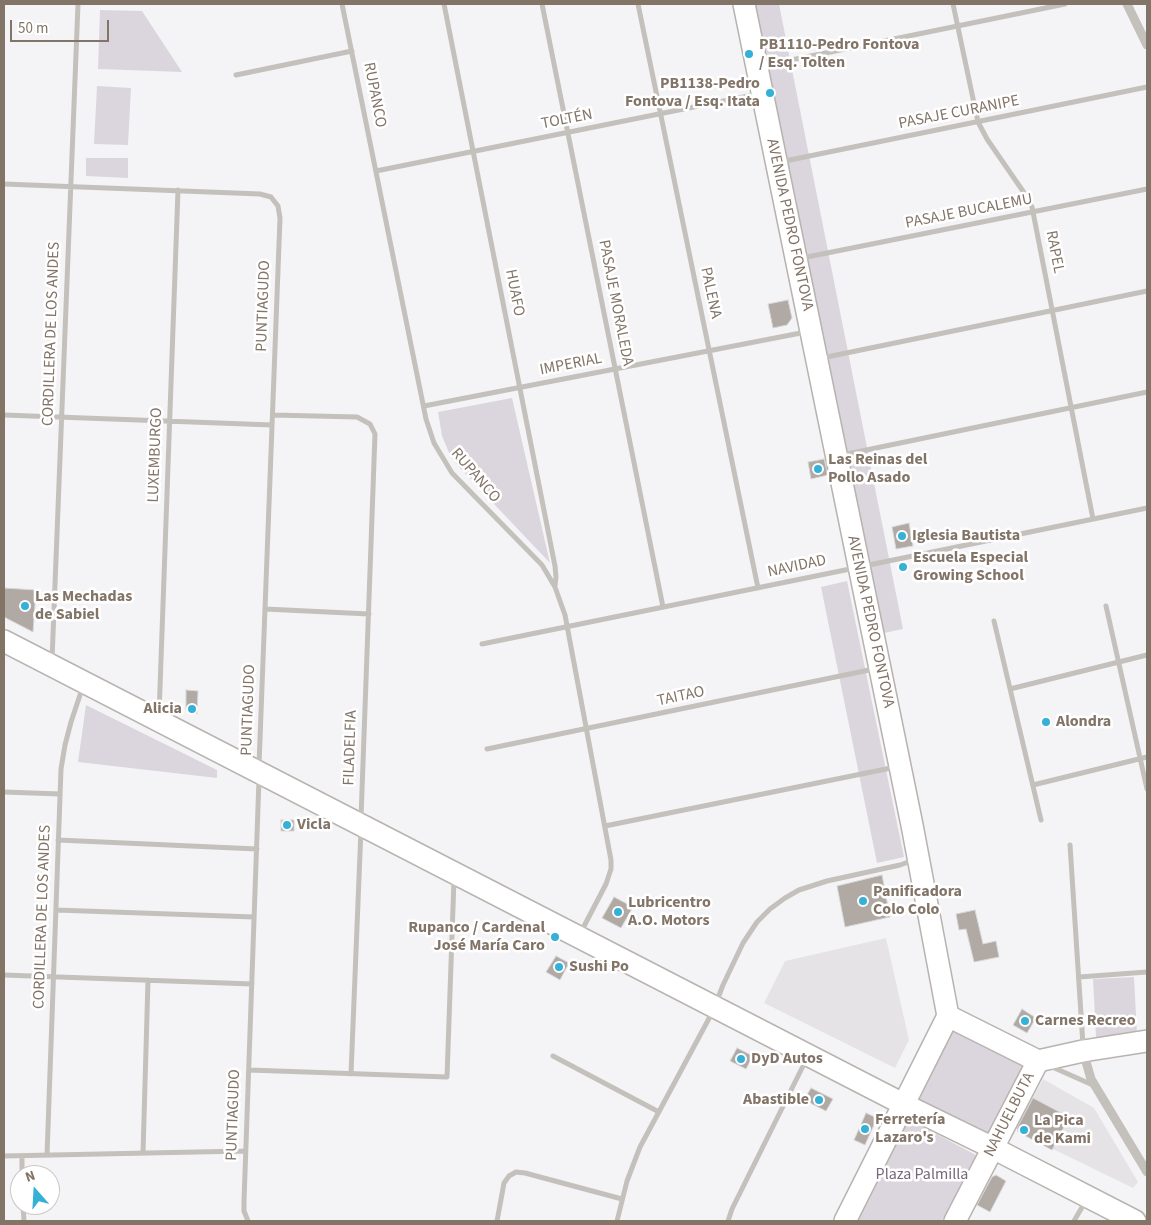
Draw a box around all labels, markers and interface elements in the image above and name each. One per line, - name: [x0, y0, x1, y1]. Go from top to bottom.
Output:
- scale bar: [12, 10, 111, 42]
- text: 50 m: [18, 18, 48, 39]
- place label: PB1110-Pedro Fontova / Esq. Tolten: [759, 35, 919, 73]
- marker: PB1110-Pedro Fontova / Esq. Tolten: [743, 48, 755, 60]
- street label: RUPANCO: [358, 61, 390, 129]
- place label: PB1138-Pedro Fontova / Esq. Itata: [625, 74, 760, 112]
- marker: PB1138-Pedro Fontova / Esq. Itata: [764, 87, 776, 99]
- street label: PASAJE CURANIPE: [897, 92, 1021, 134]
- street label: TOLTÉN: [540, 106, 594, 134]
- street label: AVENIDA PEDRO FONTOVA: [761, 137, 817, 313]
- street label: PASAJE BUCALEMU: [904, 190, 1034, 234]
- street label: RAPEL: [1040, 229, 1068, 275]
- street label: PASAJE MORALEDA: [593, 238, 637, 368]
- street label: CORDILLERA DE LOS ANDES: [39, 242, 65, 426]
- street label: PUNTIAGUDO: [253, 260, 275, 352]
- street label: PALENA: [695, 265, 725, 321]
- street label: HUAFO: [500, 268, 528, 318]
- street label: IMPERIAL: [538, 350, 604, 380]
- street label: LUXEMBURGO: [145, 407, 167, 503]
- street label: RUPANCO: [446, 445, 504, 507]
- place label: Las Reinas del Pollo Asado: [828, 450, 927, 488]
- marker: Las Reinas del Pollo Asado: [812, 463, 824, 475]
- place label: Iglesia Bautista: [912, 526, 1020, 546]
- marker: Iglesia Bautista: [896, 530, 908, 542]
- street label: AVENIDA PEDRO FONTOVA: [842, 534, 898, 710]
- place label: Escuela Especial Growing School: [913, 548, 1028, 586]
- street label: NAVIDAD: [766, 551, 828, 583]
- marker: Escuela Especial Growing School: [897, 561, 909, 573]
- place label: Las Mechadas de Sabiel: [35, 587, 132, 625]
- marker: Las Mechadas de Sabiel: [19, 600, 31, 612]
- street label: PUNTIAGUDO: [238, 664, 260, 756]
- street label: TAITAO: [656, 683, 706, 711]
- place label: Alicia: [144, 699, 182, 719]
- marker: Alicia: [186, 703, 198, 715]
- street label: FILADELFIA: [340, 710, 362, 786]
- place label: Alondra: [1056, 712, 1111, 732]
- marker: Alondra: [1040, 716, 1052, 728]
- place label: Vicla: [297, 815, 331, 835]
- marker: Vicla: [281, 819, 293, 831]
- street label: CORDILLERA DE LOS ANDES: [30, 825, 56, 1009]
- place label: Panificadora Colo Colo: [873, 882, 962, 920]
- place label: Lubricentro A.O. Motors: [628, 893, 711, 931]
- marker: Panificadora Colo Colo: [857, 895, 869, 907]
- marker: Lubricentro A.O. Motors: [612, 906, 624, 918]
- place label: Rupanco / Cardenal José María Caro: [408, 918, 545, 956]
- marker: Rupanco / Cardenal José María Caro: [549, 931, 561, 943]
- place label: Sushi Po: [569, 957, 629, 977]
- marker: Sushi Po: [553, 961, 565, 973]
- place label: Carnes Recreo: [1035, 1011, 1136, 1031]
- marker: Carnes Recreo: [1019, 1015, 1031, 1027]
- place label: DyD Autos: [751, 1049, 823, 1069]
- marker: DyD Autos: [735, 1053, 747, 1065]
- street label: PUNTIAGUDO: [223, 1069, 245, 1161]
- street label: NAHUELBUTA: [980, 1069, 1040, 1161]
- place label: Abastible: [743, 1090, 809, 1110]
- marker: Abastible: [813, 1094, 825, 1106]
- place label: Ferretería Lazaro's: [875, 1110, 945, 1148]
- place label: La Pica de Kami: [1034, 1111, 1091, 1149]
- marker: Ferretería Lazaro's: [859, 1123, 871, 1135]
- marker: La Pica de Kami: [1018, 1124, 1030, 1136]
- north arrow: [10, 1165, 60, 1215]
- park label: Plaza Palmilla: [876, 1165, 968, 1185]
- text: N: [23, 1166, 38, 1188]

